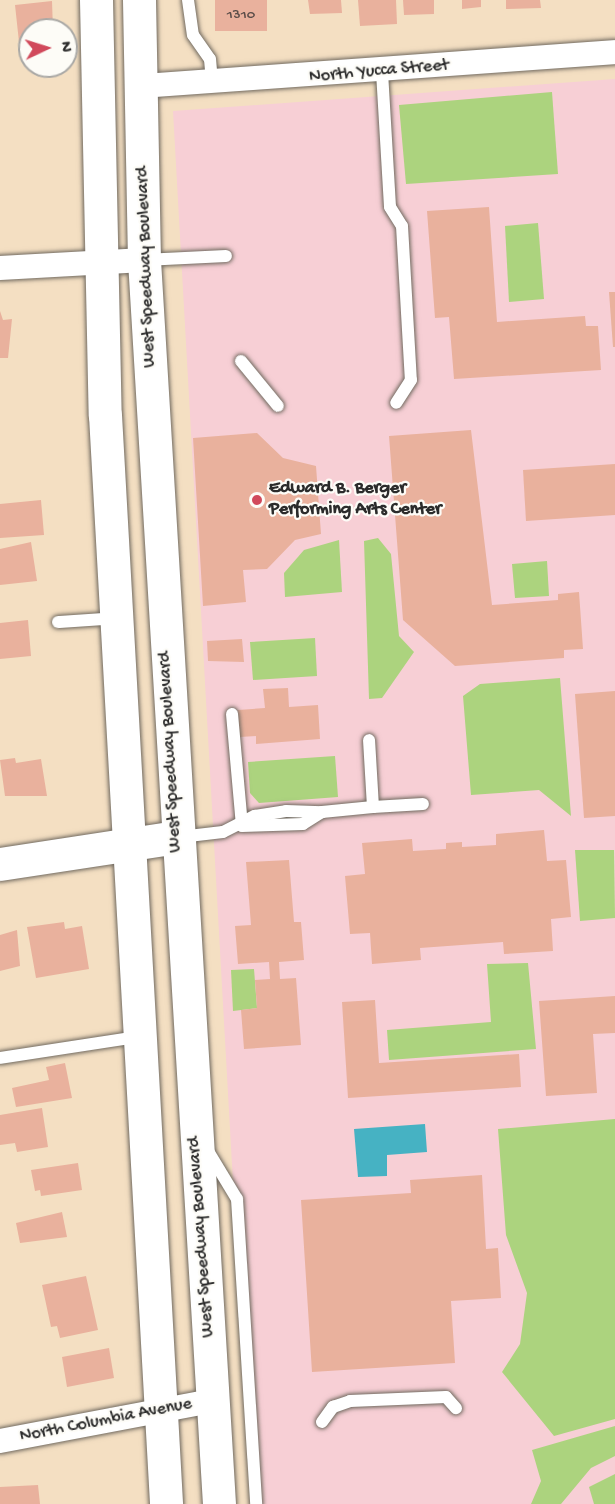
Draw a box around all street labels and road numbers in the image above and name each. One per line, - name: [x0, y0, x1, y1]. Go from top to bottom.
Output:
- street label: North Yucca Street: [308, 55, 450, 89]
- street label: West Speedway Boulevard: [133, 166, 161, 368]
- street label: West Speedway Boulevard: [155, 651, 187, 853]
- street label: West Speedway Boulevard: [184, 1136, 220, 1338]
- street label: North Columbia Avenue: [18, 1394, 194, 1448]

